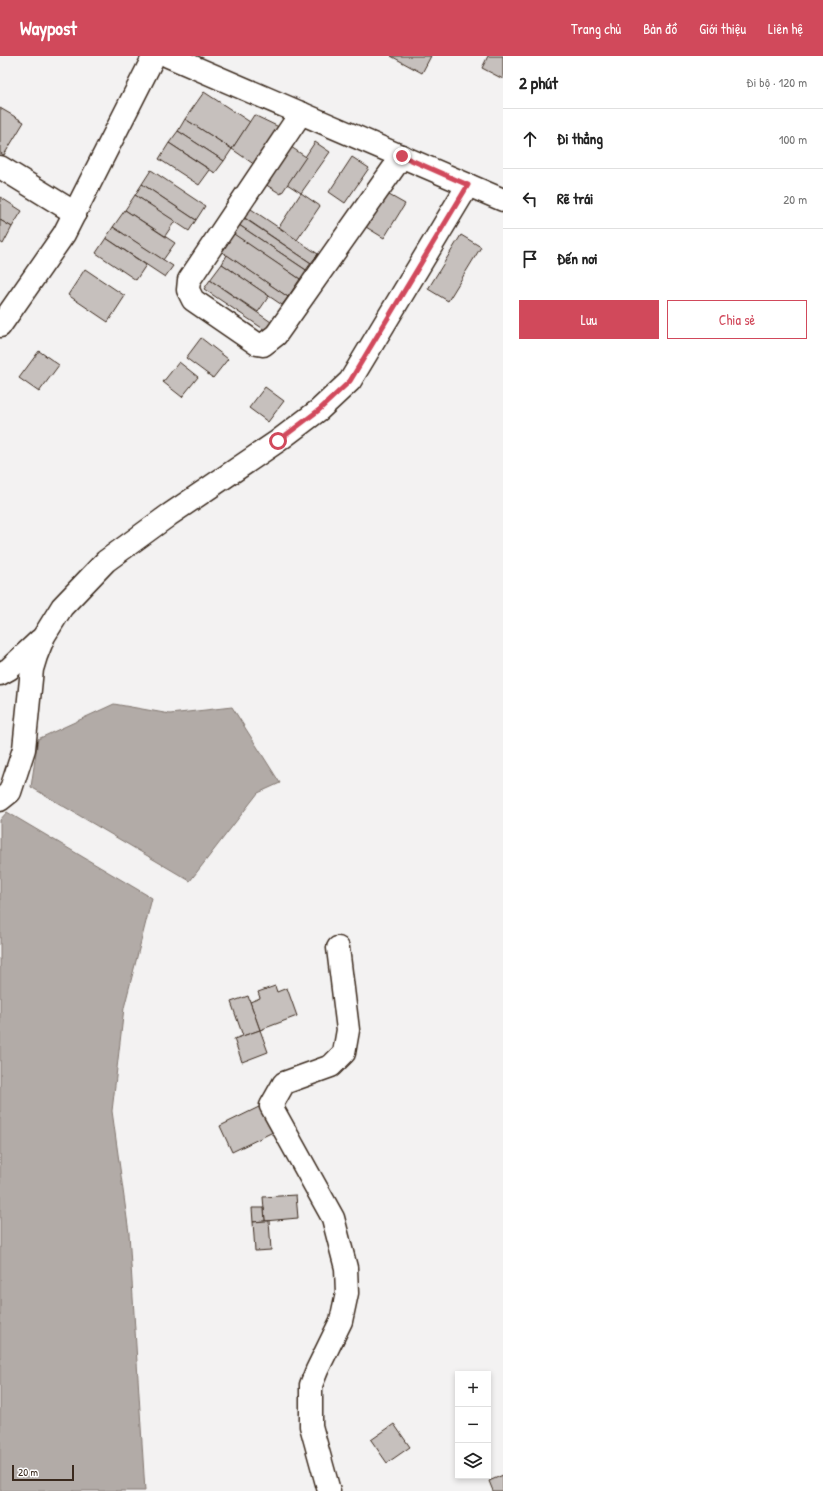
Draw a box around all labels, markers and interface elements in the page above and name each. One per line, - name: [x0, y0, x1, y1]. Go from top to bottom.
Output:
- text: Waypost: [20, 15, 77, 41]
- text: Trang chủ: [571, 19, 621, 38]
- text: Bản đồ: [643, 19, 677, 38]
- text: Giới thiệu: [699, 19, 746, 38]
- text: Liên hệ: [768, 19, 803, 38]
- text: 2 phút: [519, 71, 558, 94]
- text: Đi bộ · 120 m: [746, 73, 807, 91]
- icon: ahead: [519, 128, 541, 150]
- text: Đi thẳng: [557, 128, 603, 149]
- text: 100 m: [779, 130, 807, 148]
- route end: [393, 147, 411, 165]
- icon: left: [519, 188, 541, 210]
- text: Rẽ trái: [557, 188, 593, 209]
- text: 20 m: [783, 190, 807, 208]
- icon: arrive: [519, 248, 541, 270]
- text: Đến nơi: [557, 248, 598, 269]
- button: Lưu: [519, 300, 659, 339]
- button: Chia sẻ: [667, 300, 807, 339]
- route start: [269, 432, 287, 450]
- map controls: [455, 1371, 491, 1479]
- button: +: [455, 1371, 491, 1407]
- button: −: [455, 1407, 491, 1443]
- button: layers: [455, 1443, 491, 1479]
- scale bar: [12, 1463, 74, 1482]
- text: 20 m: [18, 1465, 38, 1479]

